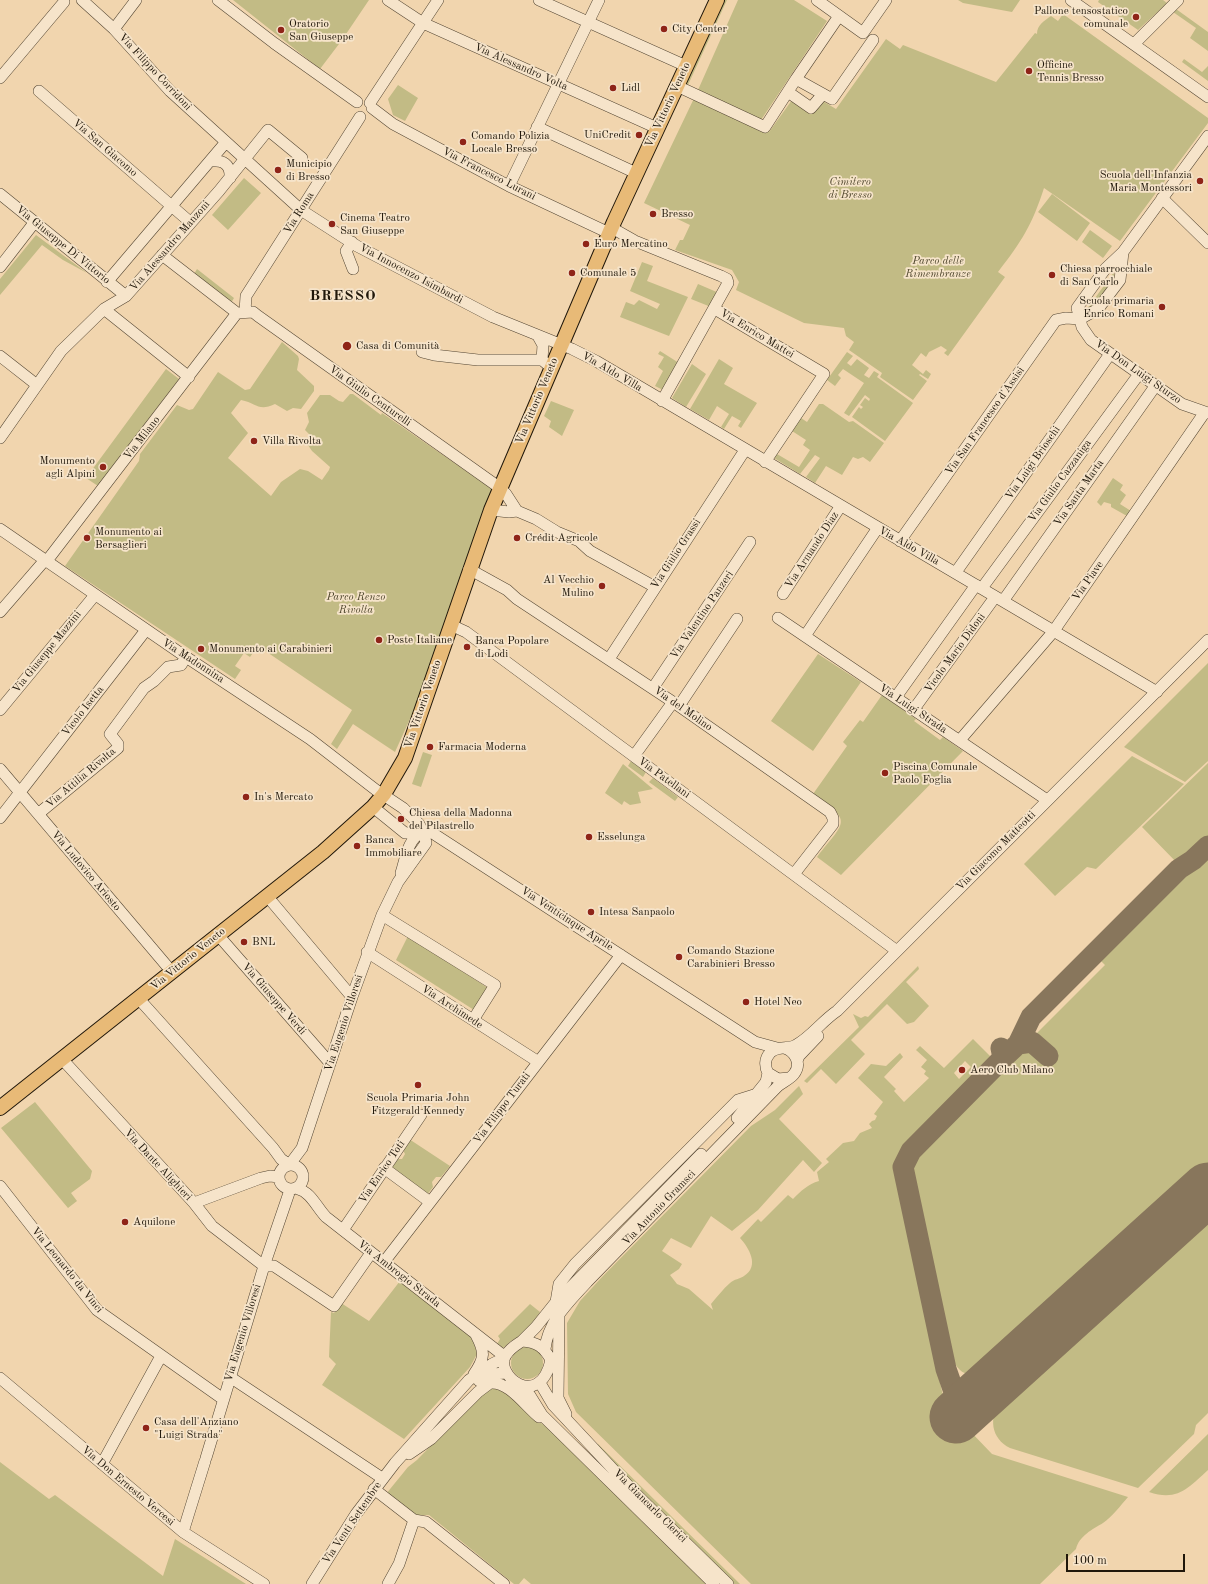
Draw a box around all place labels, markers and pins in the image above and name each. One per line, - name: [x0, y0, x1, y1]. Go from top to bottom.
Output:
- place label: Pallone tensostatico comunale: [1034, 4, 1128, 30]
- marker: Pallone tensostatico comunale: [1131, 12, 1141, 22]
- place label: Oratorio San Giuseppe: [289, 17, 353, 43]
- place label: City Center: [672, 22, 727, 36]
- marker: City Center: [659, 24, 669, 34]
- marker: Oratorio San Giuseppe: [276, 25, 286, 35]
- place label: Officine Tennis Bresso: [1037, 58, 1104, 84]
- marker: Officine Tennis Bresso: [1024, 66, 1034, 76]
- place label: Lidl: [621, 81, 640, 95]
- marker: Lidl: [608, 83, 618, 93]
- place label: UniCredit: [584, 128, 631, 142]
- place label: Comando Polizia Locale Bresso: [471, 129, 550, 155]
- marker: UniCredit: [634, 130, 644, 140]
- marker: Comando Polizia Locale Bresso: [458, 137, 468, 147]
- place label: Municipio di Bresso: [286, 157, 332, 183]
- marker: Municipio di Bresso: [273, 165, 283, 175]
- place label: Scuola dell'Infanzia Maria Montessori: [1100, 168, 1192, 194]
- marker: Scuola dell'Infanzia Maria Montessori: [1195, 176, 1205, 186]
- place label: Bresso: [661, 207, 693, 221]
- marker: Bresso: [648, 209, 658, 219]
- place label: Cinema Teatro San Giuseppe: [340, 211, 410, 237]
- marker: Cinema Teatro San Giuseppe: [327, 219, 337, 229]
- place label: Euro Mercatino: [594, 237, 668, 251]
- marker: Euro Mercatino: [581, 239, 591, 249]
- place label: Chiesa parrocchiale di San Carlo: [1060, 262, 1152, 288]
- place label: Comunale 5: [580, 266, 636, 280]
- marker: Comunale 5: [567, 268, 577, 278]
- marker: Chiesa parrocchiale di San Carlo: [1047, 270, 1057, 280]
- place label: Scuola primaria Enrico Romani: [1079, 294, 1154, 320]
- marker: Scuola primaria Enrico Romani: [1157, 302, 1167, 312]
- place label: Casa di Comunità: [356, 339, 440, 353]
- marker: Casa di Comunità: [341, 340, 353, 352]
- place label: Villa Rivolta: [262, 434, 321, 448]
- marker: Villa Rivolta: [249, 436, 259, 446]
- place label: Monumento agli Alpini: [39, 454, 95, 480]
- marker: Monumento agli Alpini: [98, 462, 108, 472]
- place label: Monumento ai Bersaglieri: [95, 525, 162, 551]
- place label: Crédit Agricole: [525, 531, 598, 545]
- marker: Monumento ai Bersaglieri: [82, 533, 92, 543]
- marker: Crédit Agricole: [512, 533, 522, 543]
- place label: Al Vecchio Mulino: [543, 573, 594, 599]
- marker: Al Vecchio Mulino: [597, 581, 607, 591]
- place label: Poste Italiane: [387, 633, 452, 647]
- place label: Banca Popolare di Lodi: [475, 634, 549, 660]
- marker: Poste Italiane: [374, 635, 384, 645]
- place label: Monumento ai Carabinieri: [209, 642, 332, 656]
- marker: Banca Popolare di Lodi: [462, 642, 472, 652]
- marker: Monumento ai Carabinieri: [196, 644, 206, 654]
- place label: Farmacia Moderna: [438, 740, 526, 754]
- marker: Farmacia Moderna: [425, 742, 435, 752]
- place label: Piscina Comunale Paolo Foglia: [893, 760, 977, 786]
- marker: Piscina Comunale Paolo Foglia: [880, 768, 890, 778]
- place label: In's Mercato: [254, 790, 313, 804]
- marker: In's Mercato: [241, 792, 251, 802]
- place label: Chiesa della Madonna del Pilastrello: [409, 806, 512, 832]
- marker: Chiesa della Madonna del Pilastrello: [396, 814, 406, 824]
- place label: Esselunga: [597, 830, 645, 844]
- marker: Esselunga: [584, 832, 594, 842]
- place label: Banca Immobiliare: [365, 833, 422, 859]
- marker: Banca Immobiliare: [352, 841, 362, 851]
- place label: Intesa Sanpaolo: [599, 905, 675, 919]
- marker: Intesa Sanpaolo: [586, 907, 596, 917]
- place label: BNL: [252, 935, 275, 949]
- marker: BNL: [239, 937, 249, 947]
- place label: Comando Stazione Carabinieri Bresso: [687, 944, 775, 970]
- marker: Comando Stazione Carabinieri Bresso: [674, 952, 684, 962]
- place label: Hotel Neo: [754, 995, 802, 1009]
- marker: Hotel Neo: [741, 997, 751, 1007]
- place label: Aero Club Milano: [970, 1063, 1053, 1077]
- marker: Aero Club Milano: [957, 1065, 967, 1075]
- marker: Scuola Primaria John Fitzgerald Kennedy: [413, 1080, 423, 1090]
- place label: Scuola Primaria John Fitzgerald Kennedy: [367, 1091, 469, 1117]
- place label: Aquilone: [133, 1215, 175, 1229]
- marker: Aquilone: [120, 1217, 130, 1227]
- place label: Casa dell'Anziano "Luigi Strada": [154, 1415, 238, 1441]
- marker: Casa dell'Anziano "Luigi Strada": [141, 1423, 151, 1433]

